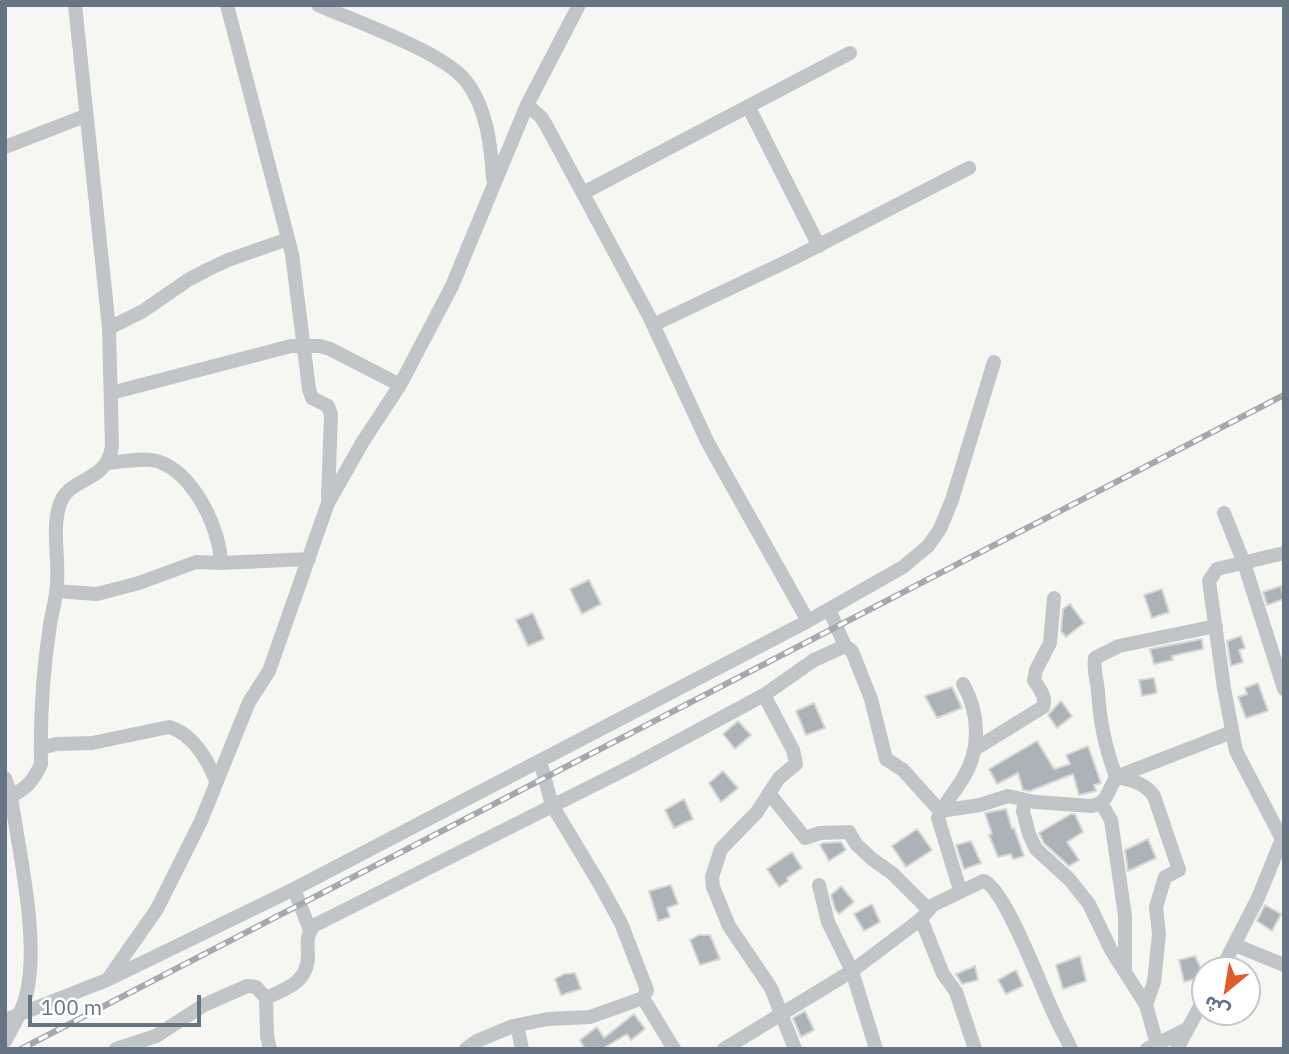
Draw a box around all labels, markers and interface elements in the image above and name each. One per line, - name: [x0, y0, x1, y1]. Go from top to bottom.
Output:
- north arrow: [1191, 956, 1261, 1026]
- scale bar: [32, 981, 205, 1025]
- text: ش: [1199, 991, 1234, 1024]
- text: 100 m: [41, 993, 102, 1021]

